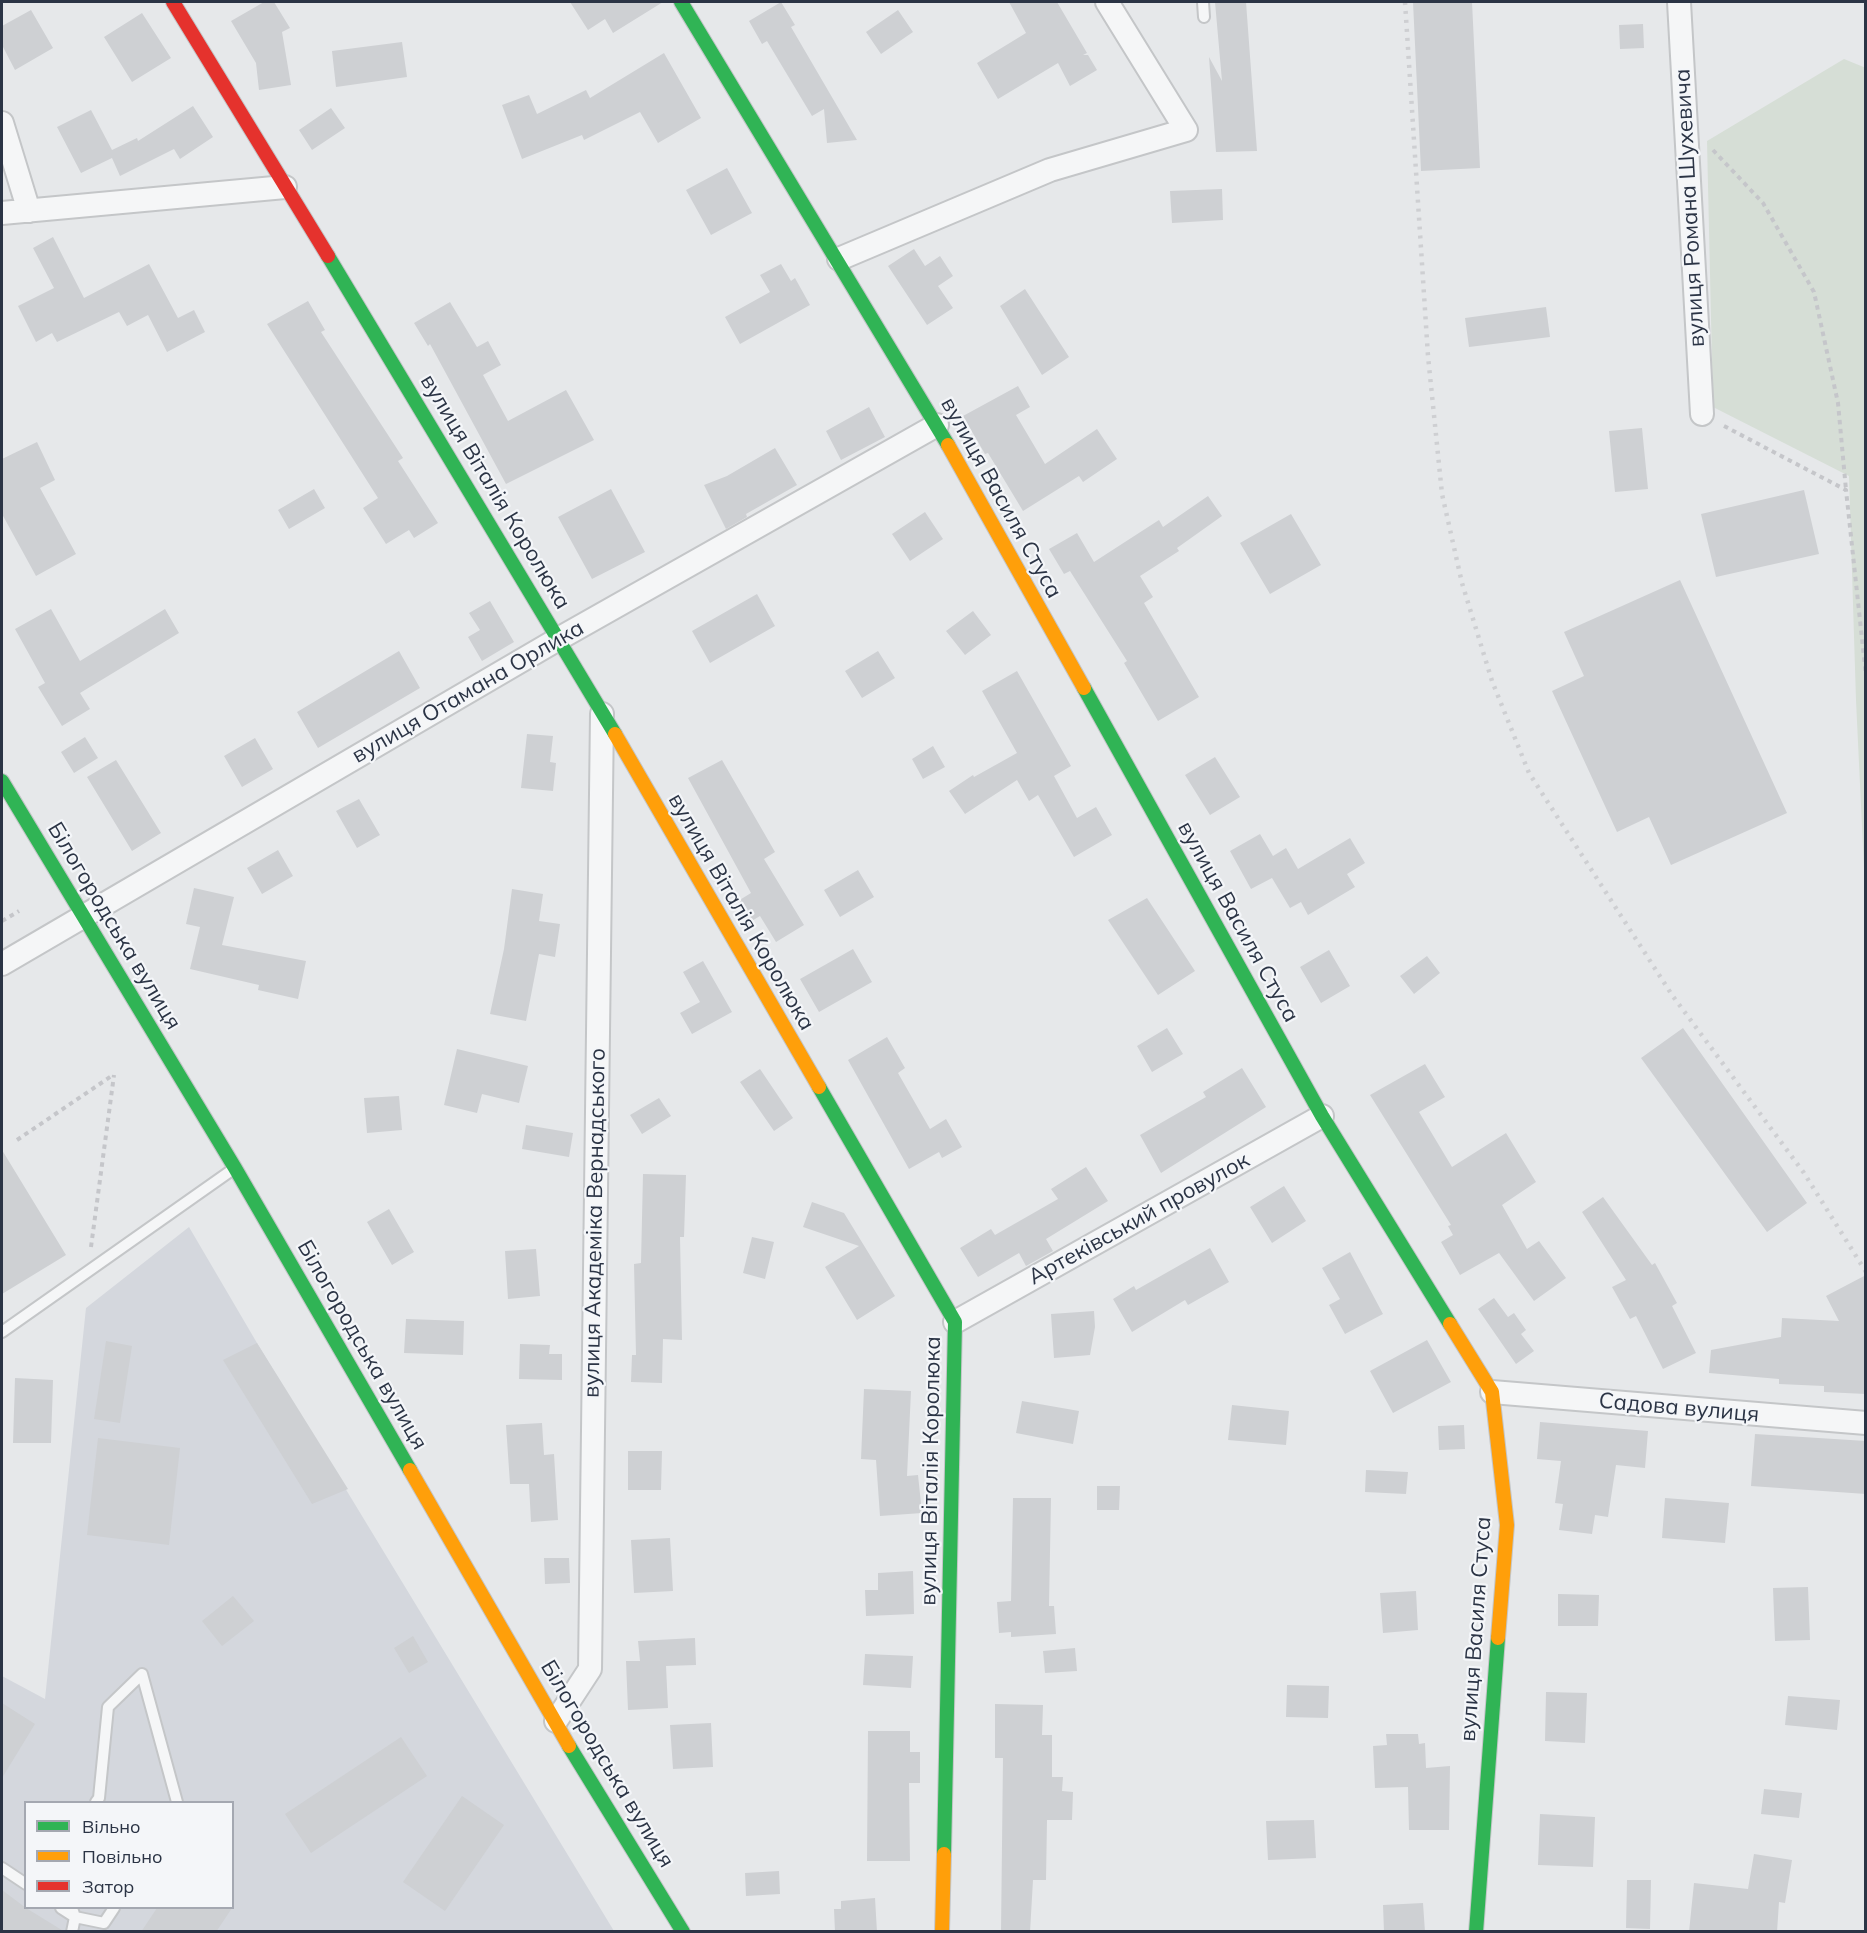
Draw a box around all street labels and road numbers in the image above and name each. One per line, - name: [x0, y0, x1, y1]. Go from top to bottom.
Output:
- street label: вулиця Романа Шухевича: [1670, 68, 1710, 348]
- street label: вулиця Віталія Королюка: [414, 370, 576, 614]
- street label: вулиця Василя Стуса: [935, 393, 1067, 603]
- street label: вулиця Отамана Орлика: [347, 615, 589, 769]
- street label: вулиця Віталія Королюка: [662, 789, 820, 1035]
- street label: Білогородська вулиця: [42, 817, 186, 1035]
- street label: вулиця Василя Стуса: [1172, 817, 1304, 1027]
- street label: вулиця Академіка Вернадського: [579, 1048, 611, 1398]
- street label: Артеківський провулок: [1024, 1147, 1254, 1291]
- street label: Білогородська вулиця: [291, 1236, 433, 1454]
- street label: вулиця Віталія Королюка: [915, 1336, 947, 1606]
- street label: Садова вулиця: [1598, 1388, 1760, 1428]
- street label: вулиця Василя Стуса: [1455, 1516, 1497, 1742]
- street label: Білогородська вулиця: [535, 1655, 679, 1873]

